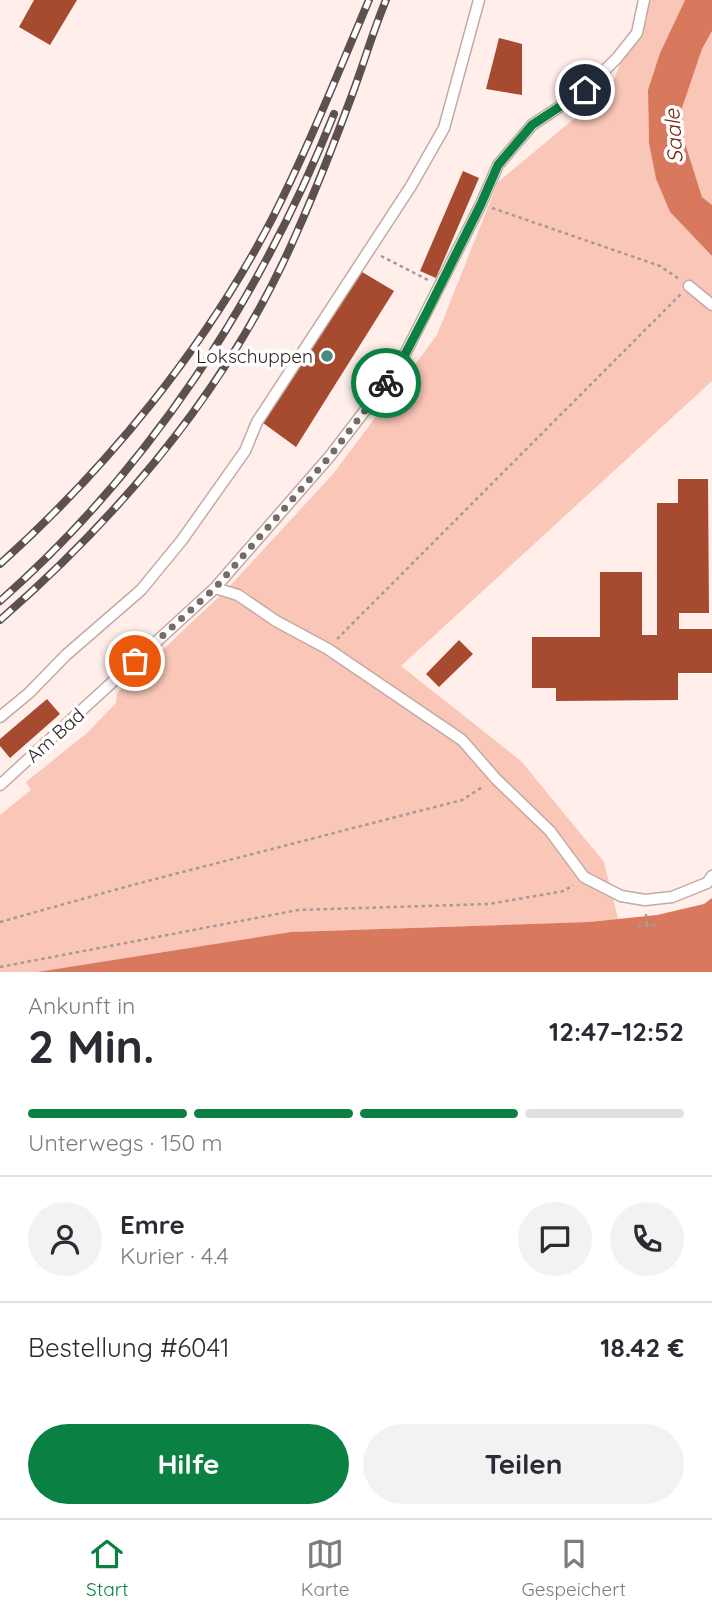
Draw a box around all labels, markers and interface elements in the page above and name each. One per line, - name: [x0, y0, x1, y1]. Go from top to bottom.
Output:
- pin: [555, 60, 615, 120]
- icon: home: [566, 71, 604, 109]
- water label: Saale: [658, 107, 688, 164]
- place label: Lokschuppen: [196, 344, 313, 368]
- marker: Lokschuppen: [319, 348, 335, 364]
- courier: [351, 348, 421, 418]
- icon: bike: [367, 364, 405, 402]
- pin: [105, 631, 165, 691]
- icon: bag: [116, 642, 154, 680]
- street label: Am Bad: [21, 703, 89, 767]
- text: Ankunft in: [28, 991, 135, 1020]
- text: 12:47–12:52: [549, 1015, 684, 1048]
- text: 2 Min.: [28, 1017, 154, 1075]
- text: Unterwegs · 150 m: [28, 1128, 223, 1157]
- button: person: [28, 1202, 102, 1276]
- button: chat: [518, 1202, 592, 1276]
- button: phone: [610, 1202, 684, 1276]
- text: Emre: [120, 1208, 185, 1241]
- text: Kurier · 4.4: [120, 1241, 229, 1270]
- text: Bestellung #6041: [28, 1331, 230, 1364]
- text: 18.42 €: [600, 1331, 684, 1364]
- button: Hilfe: [28, 1424, 349, 1504]
- button: Teilen: [363, 1424, 684, 1504]
- tab: Start: [86, 1535, 128, 1601]
- tab: Karte: [301, 1535, 349, 1601]
- tab: Gespeichert: [522, 1535, 626, 1601]

